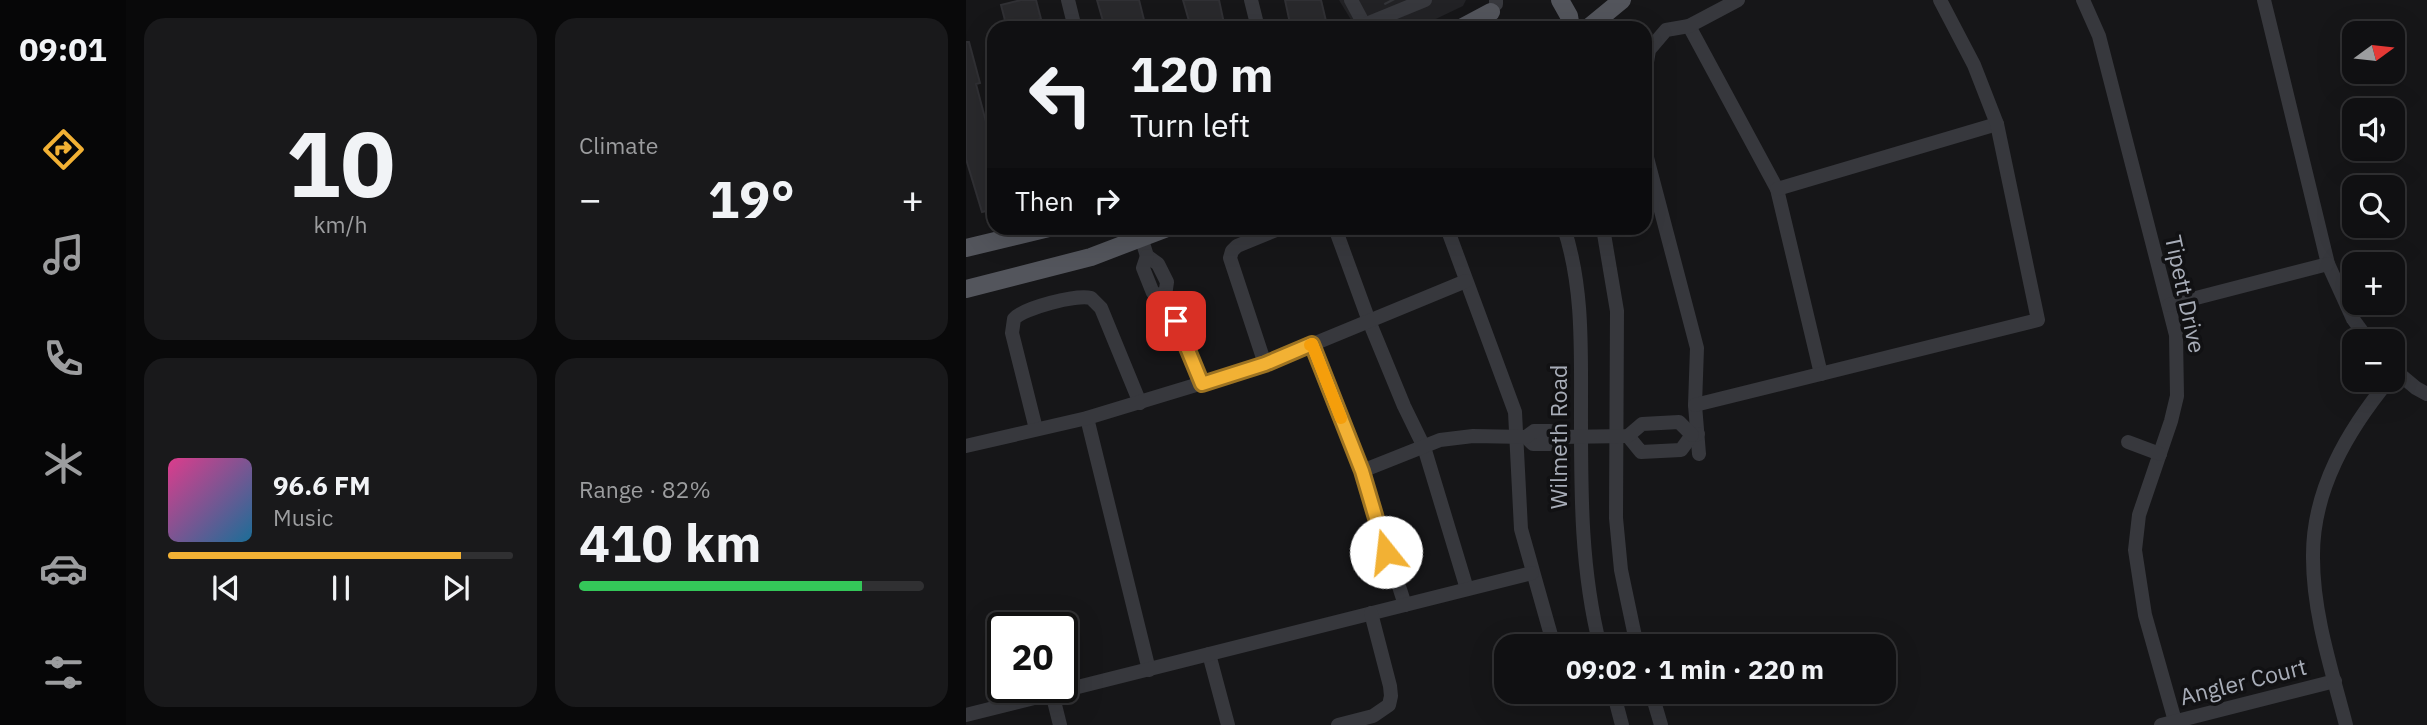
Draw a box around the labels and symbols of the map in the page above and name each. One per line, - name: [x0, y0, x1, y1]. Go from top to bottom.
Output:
- north arrow: [2342, 21, 2404, 84]
- street label: Tipett Drive: [2159, 232, 2213, 356]
- pin: [1146, 291, 1206, 351]
- street label: Wilmeth Road: [1543, 365, 1573, 509]
- position arrow: [1349, 515, 1423, 589]
- speed limit sign: 20: [987, 612, 1078, 703]
- street label: Angler Court: [2177, 651, 2309, 711]

